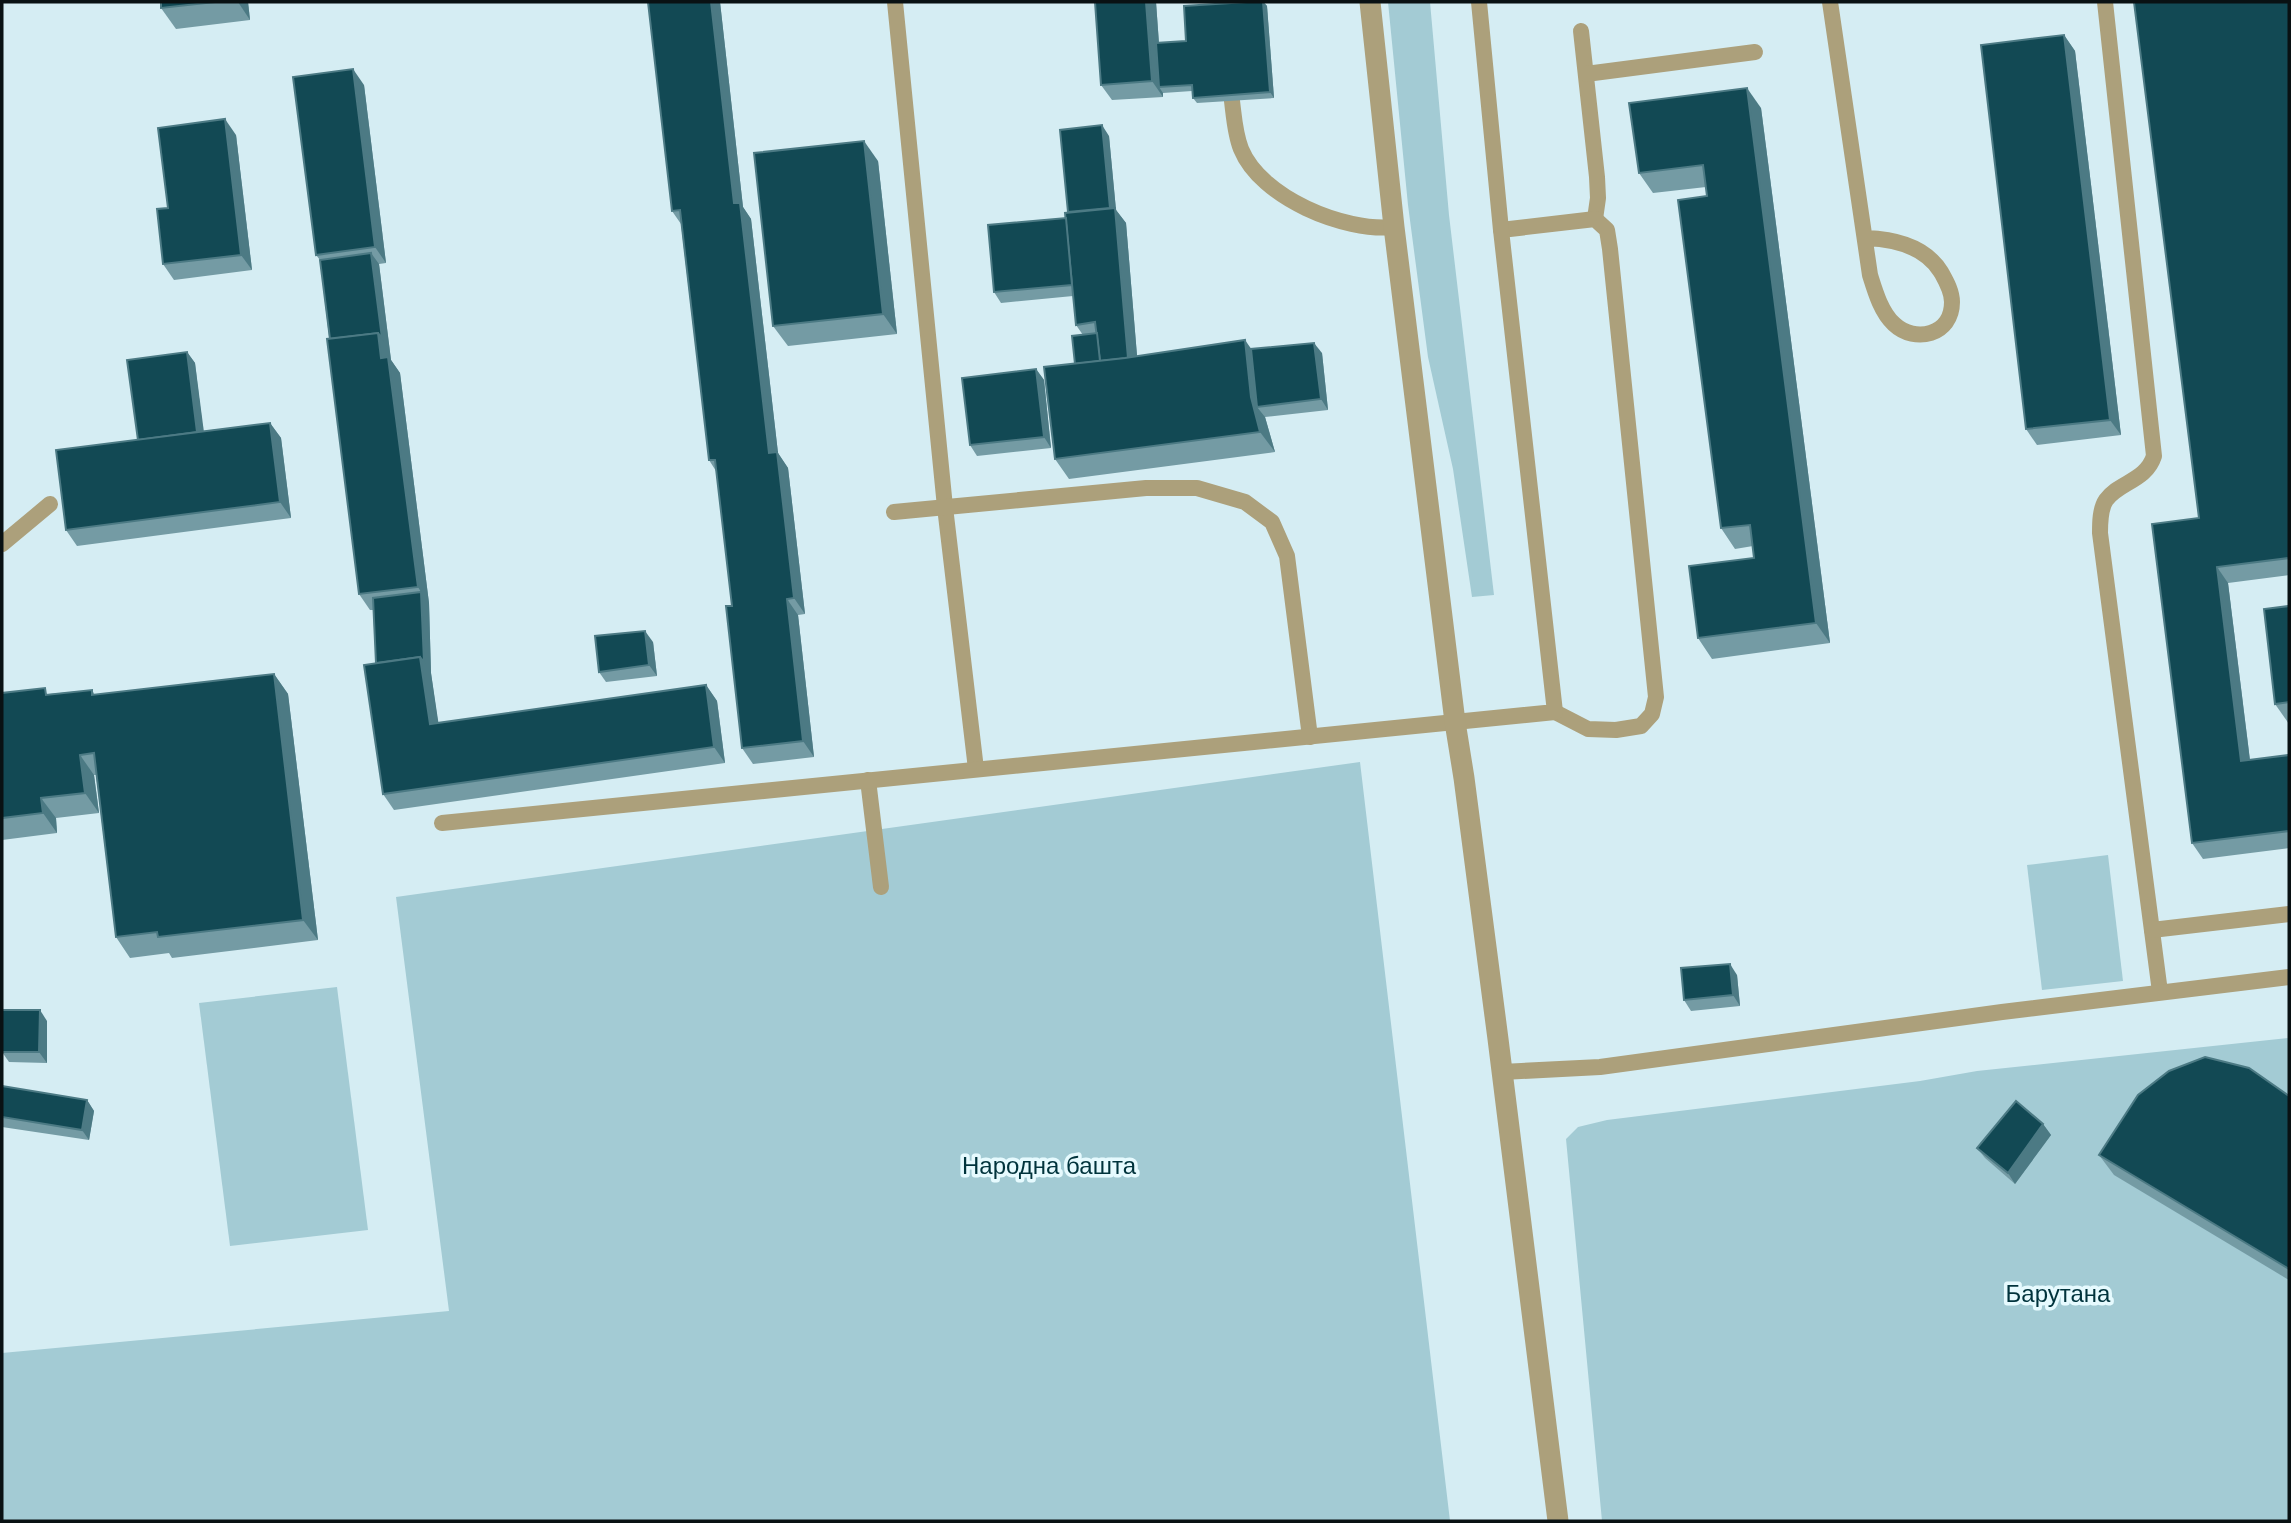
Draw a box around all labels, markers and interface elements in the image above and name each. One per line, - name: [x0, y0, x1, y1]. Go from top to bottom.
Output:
- park label: Народна башта: [962, 1152, 1137, 1179]
- park label: Барутана: [2006, 1280, 2111, 1307]

